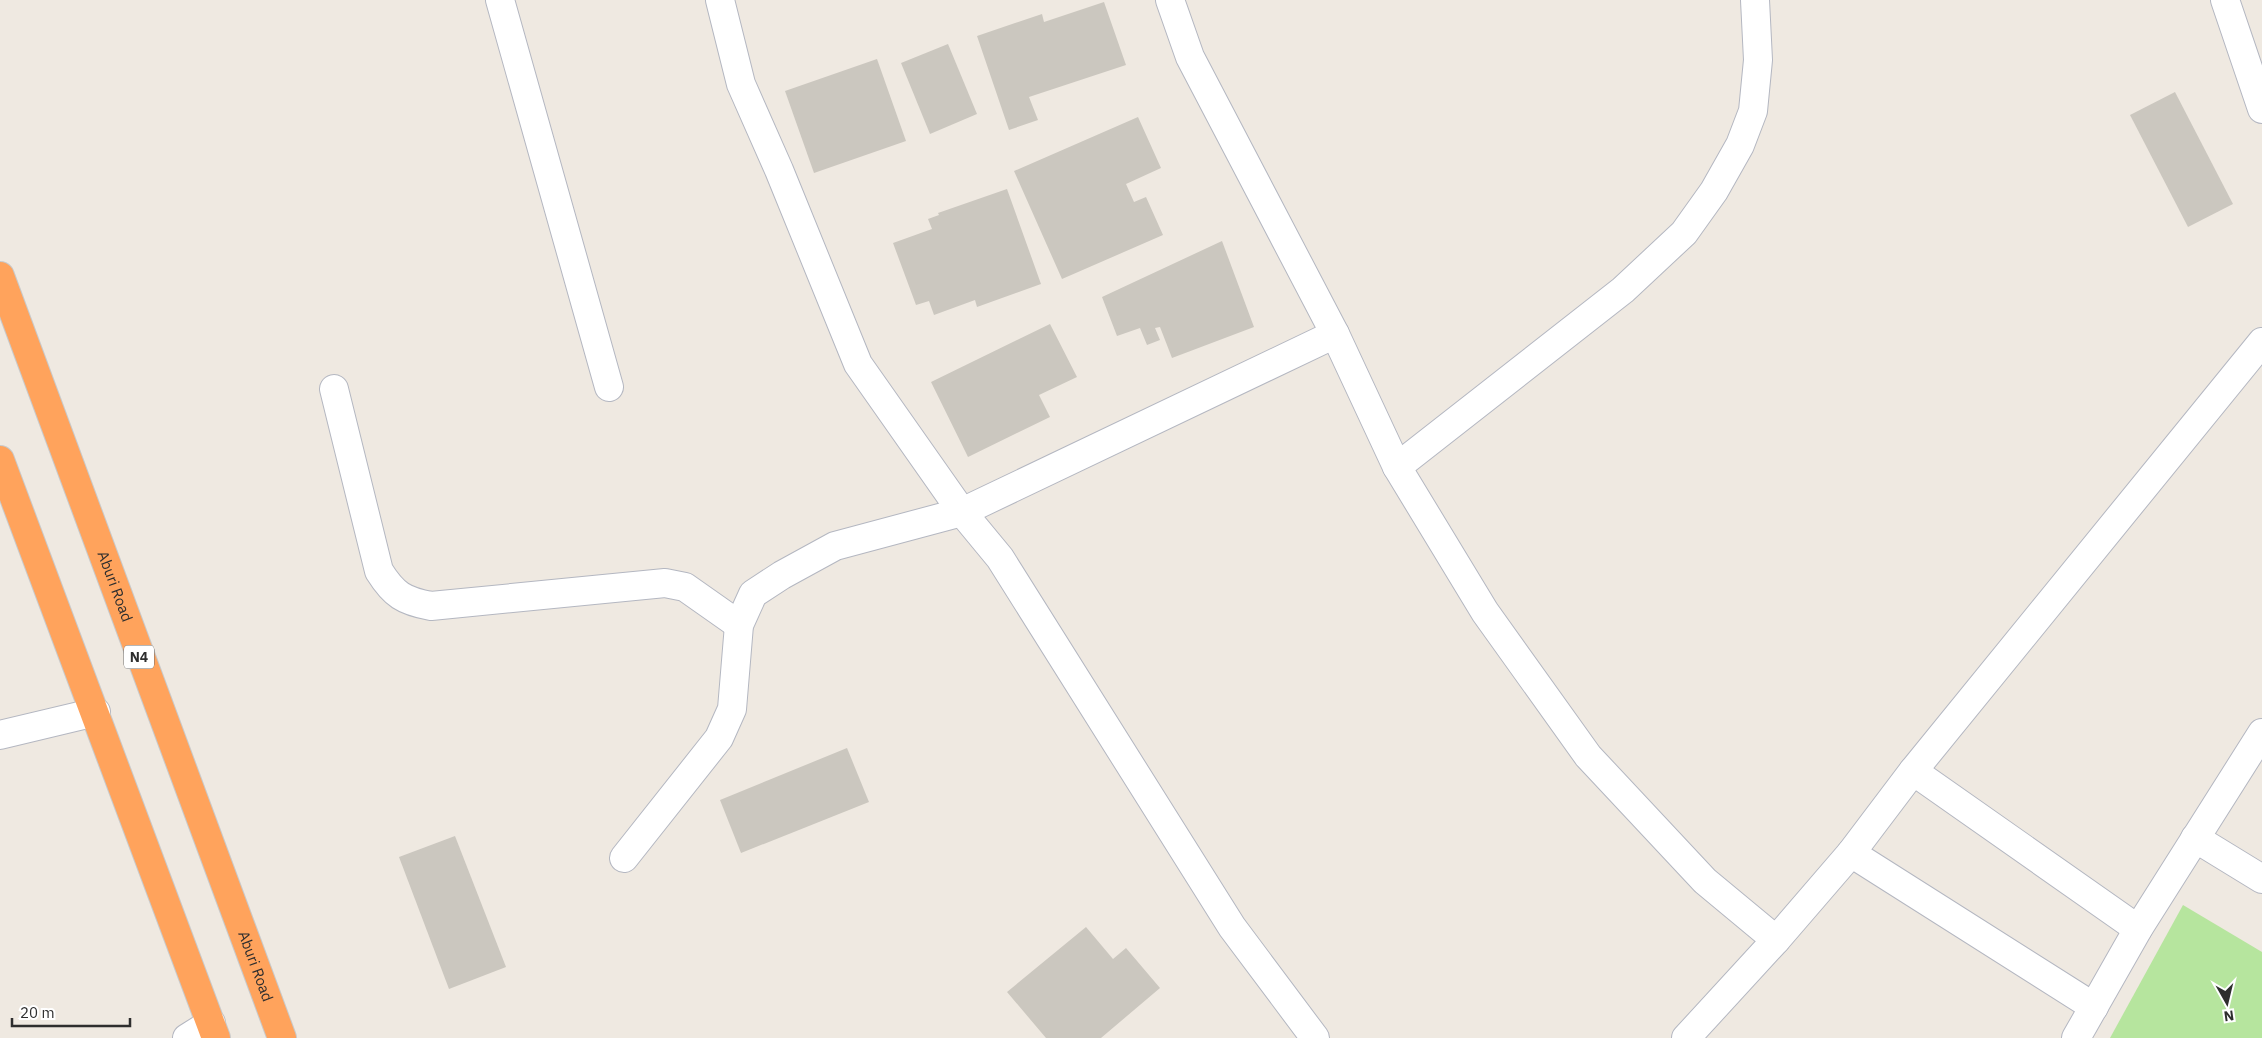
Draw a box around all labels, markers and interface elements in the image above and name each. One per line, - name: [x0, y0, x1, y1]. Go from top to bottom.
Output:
- street label: Aburi Road: [94, 548, 137, 624]
- road number: N4: [124, 646, 154, 669]
- street label: Aburi Road: [234, 928, 278, 1004]
- north arrow: [2202, 978, 2252, 1028]
- scale bar: [12, 996, 130, 1028]
- text: 20 m: [20, 1003, 55, 1022]
- text: N: [2223, 1006, 2235, 1025]

